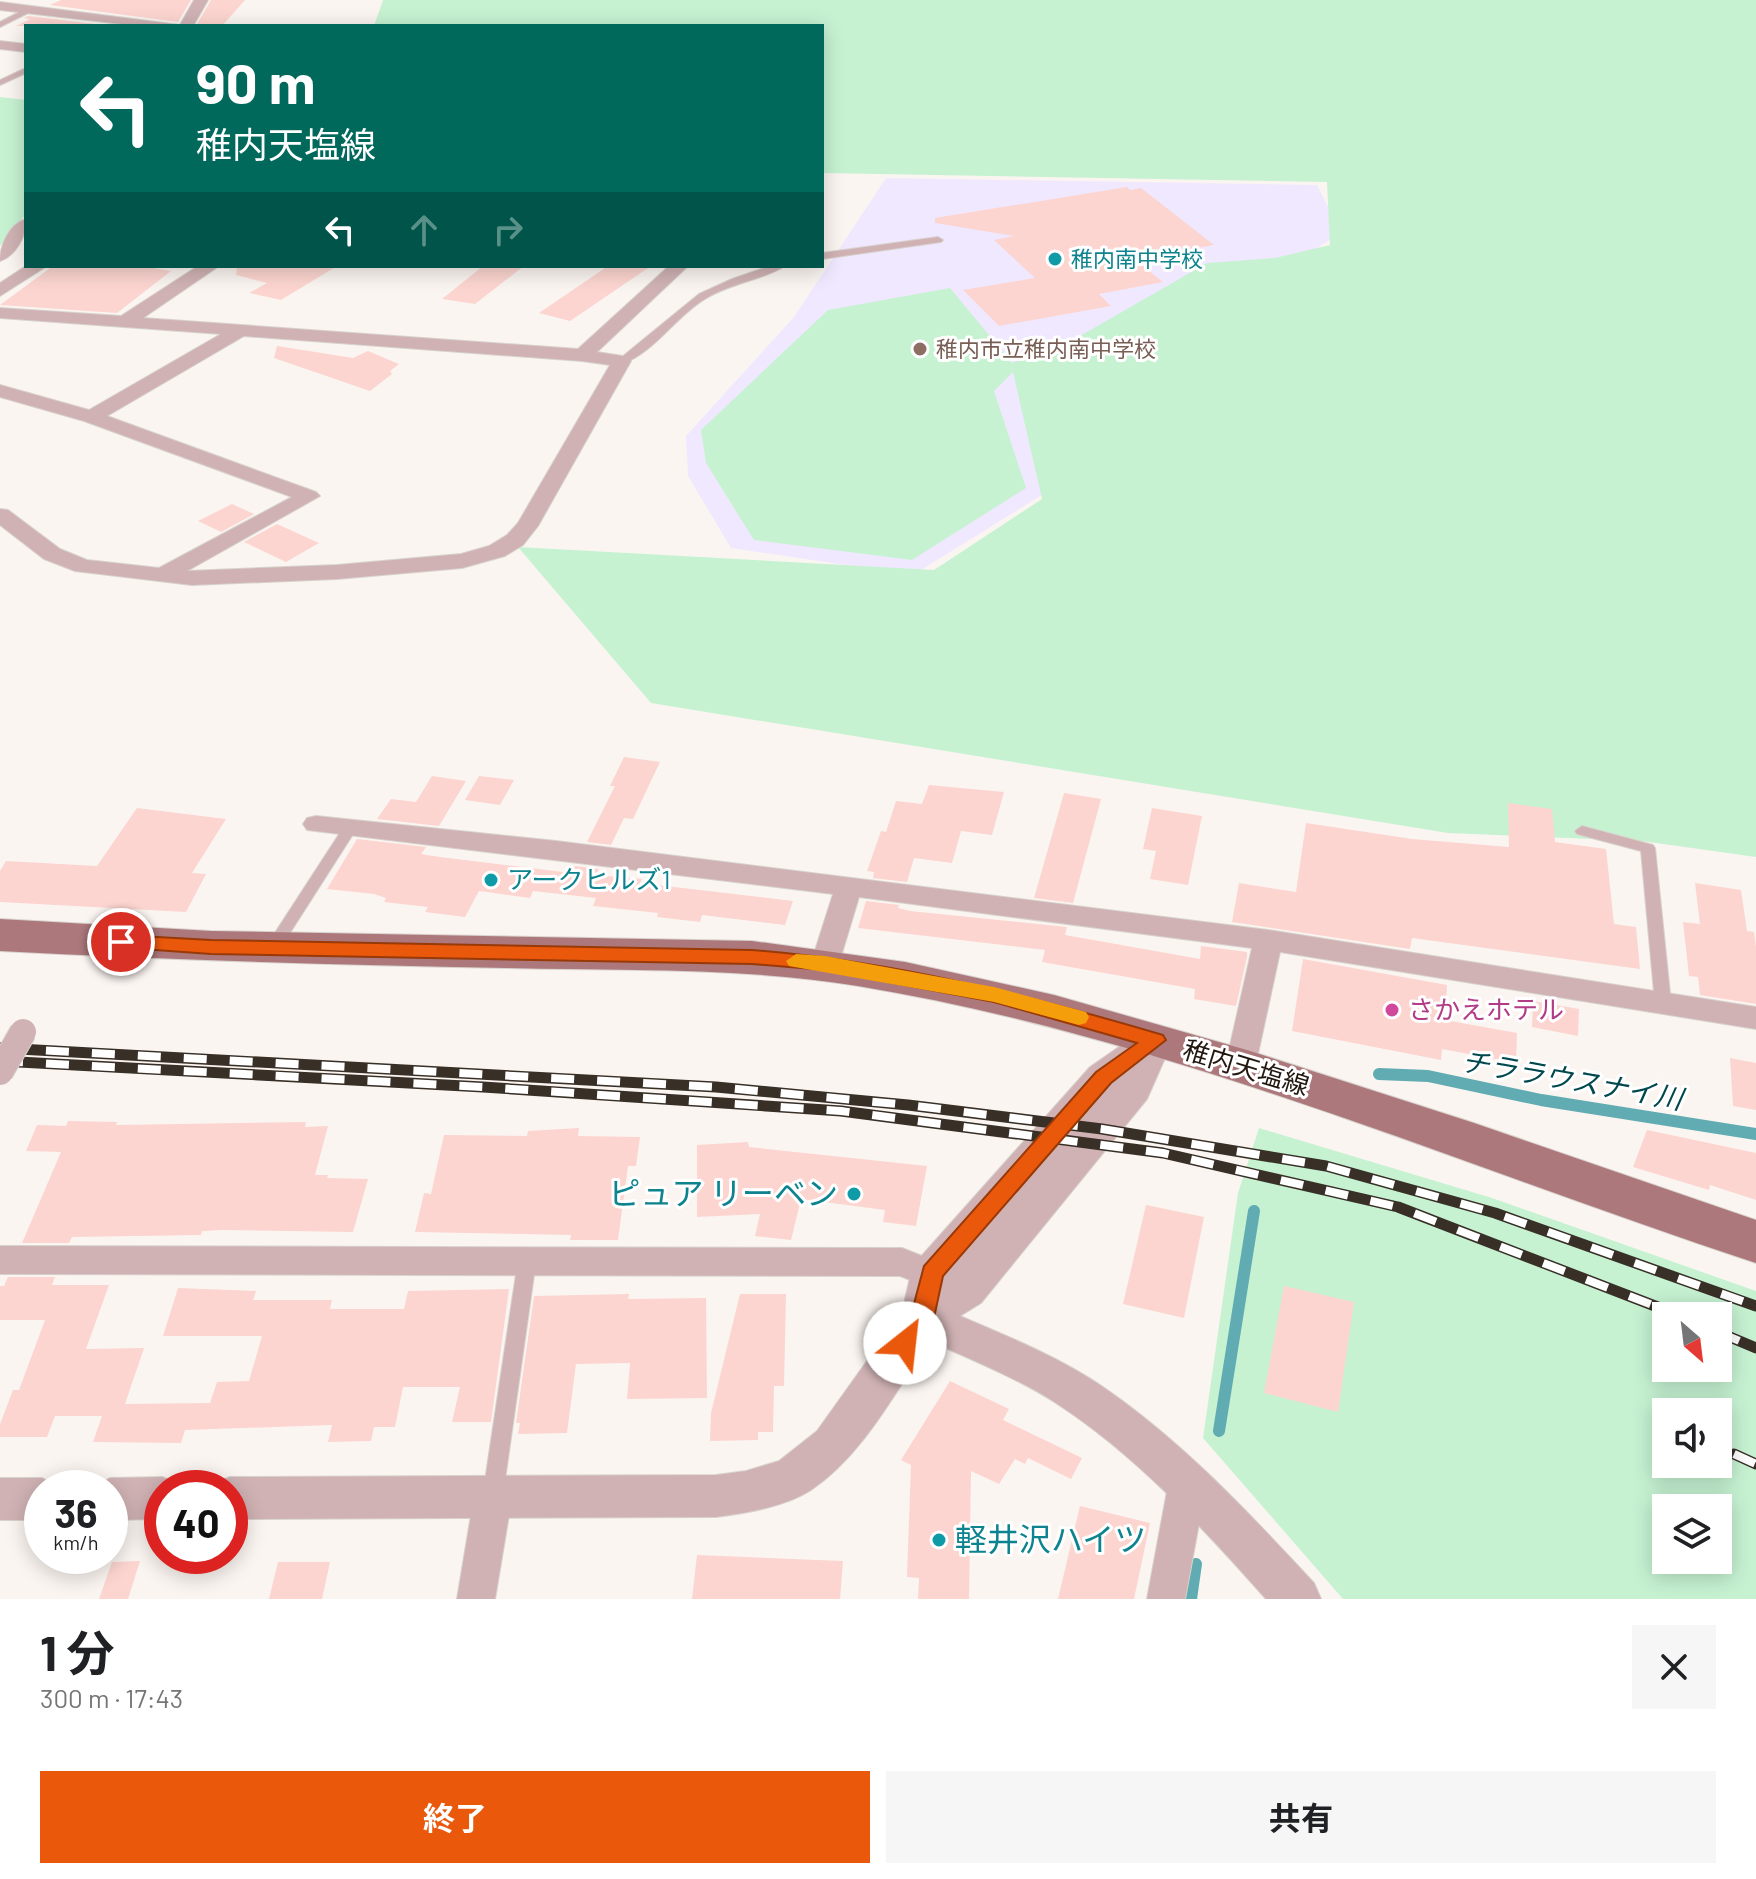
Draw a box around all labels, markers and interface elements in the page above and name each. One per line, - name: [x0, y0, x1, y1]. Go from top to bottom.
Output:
- text: 90 m: [196, 48, 316, 115]
- icon: left: [64, 56, 168, 160]
- text: 稚内天塩線: [196, 122, 376, 165]
- icon: left: [318, 208, 362, 252]
- icon: ahead: [402, 208, 446, 252]
- icon: right: [486, 208, 530, 252]
- place label: 稚内南中学校: [1071, 245, 1203, 271]
- marker: 稚内南中学校: [1046, 250, 1064, 268]
- place label: 稚内市立稚内南中学校: [936, 335, 1156, 361]
- marker: 稚内市立稚内南中学校: [911, 340, 929, 358]
- place label: アークヒルズ1: [507, 863, 671, 894]
- marker: アークヒルズ1: [482, 871, 500, 889]
- pin: [87, 908, 155, 976]
- icon: arrive: [99, 920, 143, 964]
- place label: さかえホテル: [1408, 993, 1564, 1024]
- marker: さかえホテル: [1383, 1001, 1401, 1019]
- street label: 稚内天塩線: [1180, 1033, 1313, 1100]
- water label: チララウスナイ川: [1459, 1043, 1688, 1116]
- place label: ピュア リーベン: [608, 1173, 838, 1211]
- marker: ピュア リーベン: [845, 1185, 863, 1203]
- position arrow: [863, 1301, 947, 1385]
- north arrow: [1652, 1302, 1732, 1382]
- map controls: [1652, 1302, 1732, 1574]
- button: sound: [1652, 1398, 1732, 1478]
- speed limit sign: 40: [144, 1470, 248, 1574]
- text: 36: [54, 1488, 98, 1536]
- button: layers: [1652, 1494, 1732, 1574]
- place label: 軽井沢ハイツ: [955, 1519, 1146, 1557]
- text: km/h: [53, 1530, 99, 1554]
- marker: 軽井沢ハイツ: [930, 1531, 948, 1549]
- text: 1 分: [40, 1623, 115, 1681]
- button: close: [1632, 1625, 1716, 1709]
- text: 300 m · 17:43: [40, 1682, 183, 1713]
- button: 終了: [40, 1771, 870, 1863]
- button: 共有: [886, 1771, 1716, 1863]

